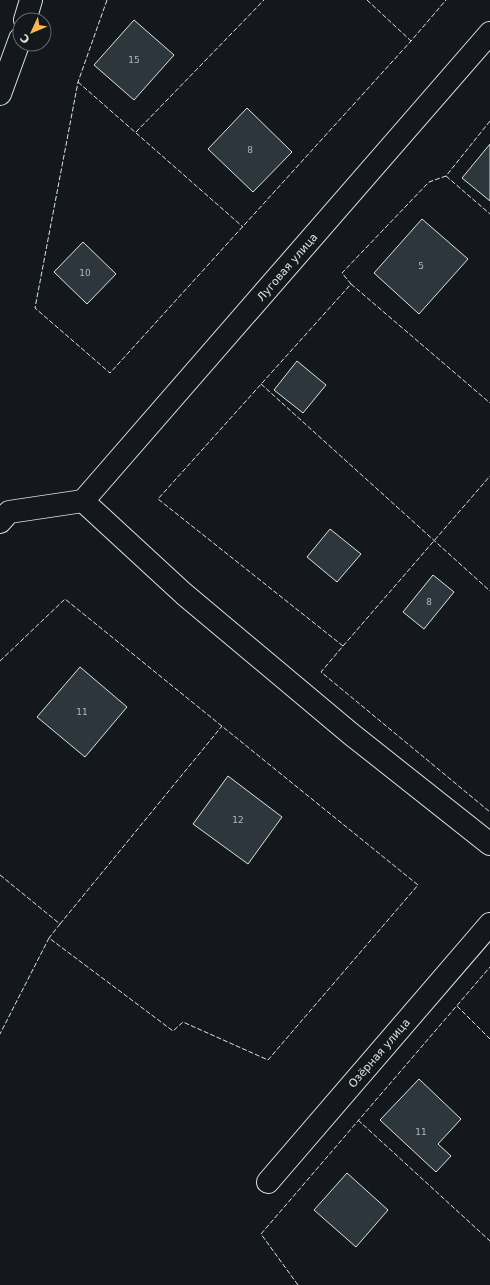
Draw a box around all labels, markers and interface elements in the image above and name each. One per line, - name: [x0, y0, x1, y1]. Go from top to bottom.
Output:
- north arrow: [12, 12, 52, 52]
- text: С: [18, 31, 33, 46]
- house number: 15: [128, 55, 140, 65]
- house number: 8: [247, 145, 253, 155]
- street label: Луговая улица: [254, 231, 320, 304]
- house number: 5: [418, 261, 424, 271]
- house number: 10: [79, 268, 91, 278]
- house number: 8: [426, 597, 432, 607]
- house number: 11: [76, 707, 88, 717]
- house number: 12: [232, 815, 244, 825]
- street label: Озёрная улица: [346, 1016, 413, 1091]
- house number: 11: [415, 1127, 427, 1137]

